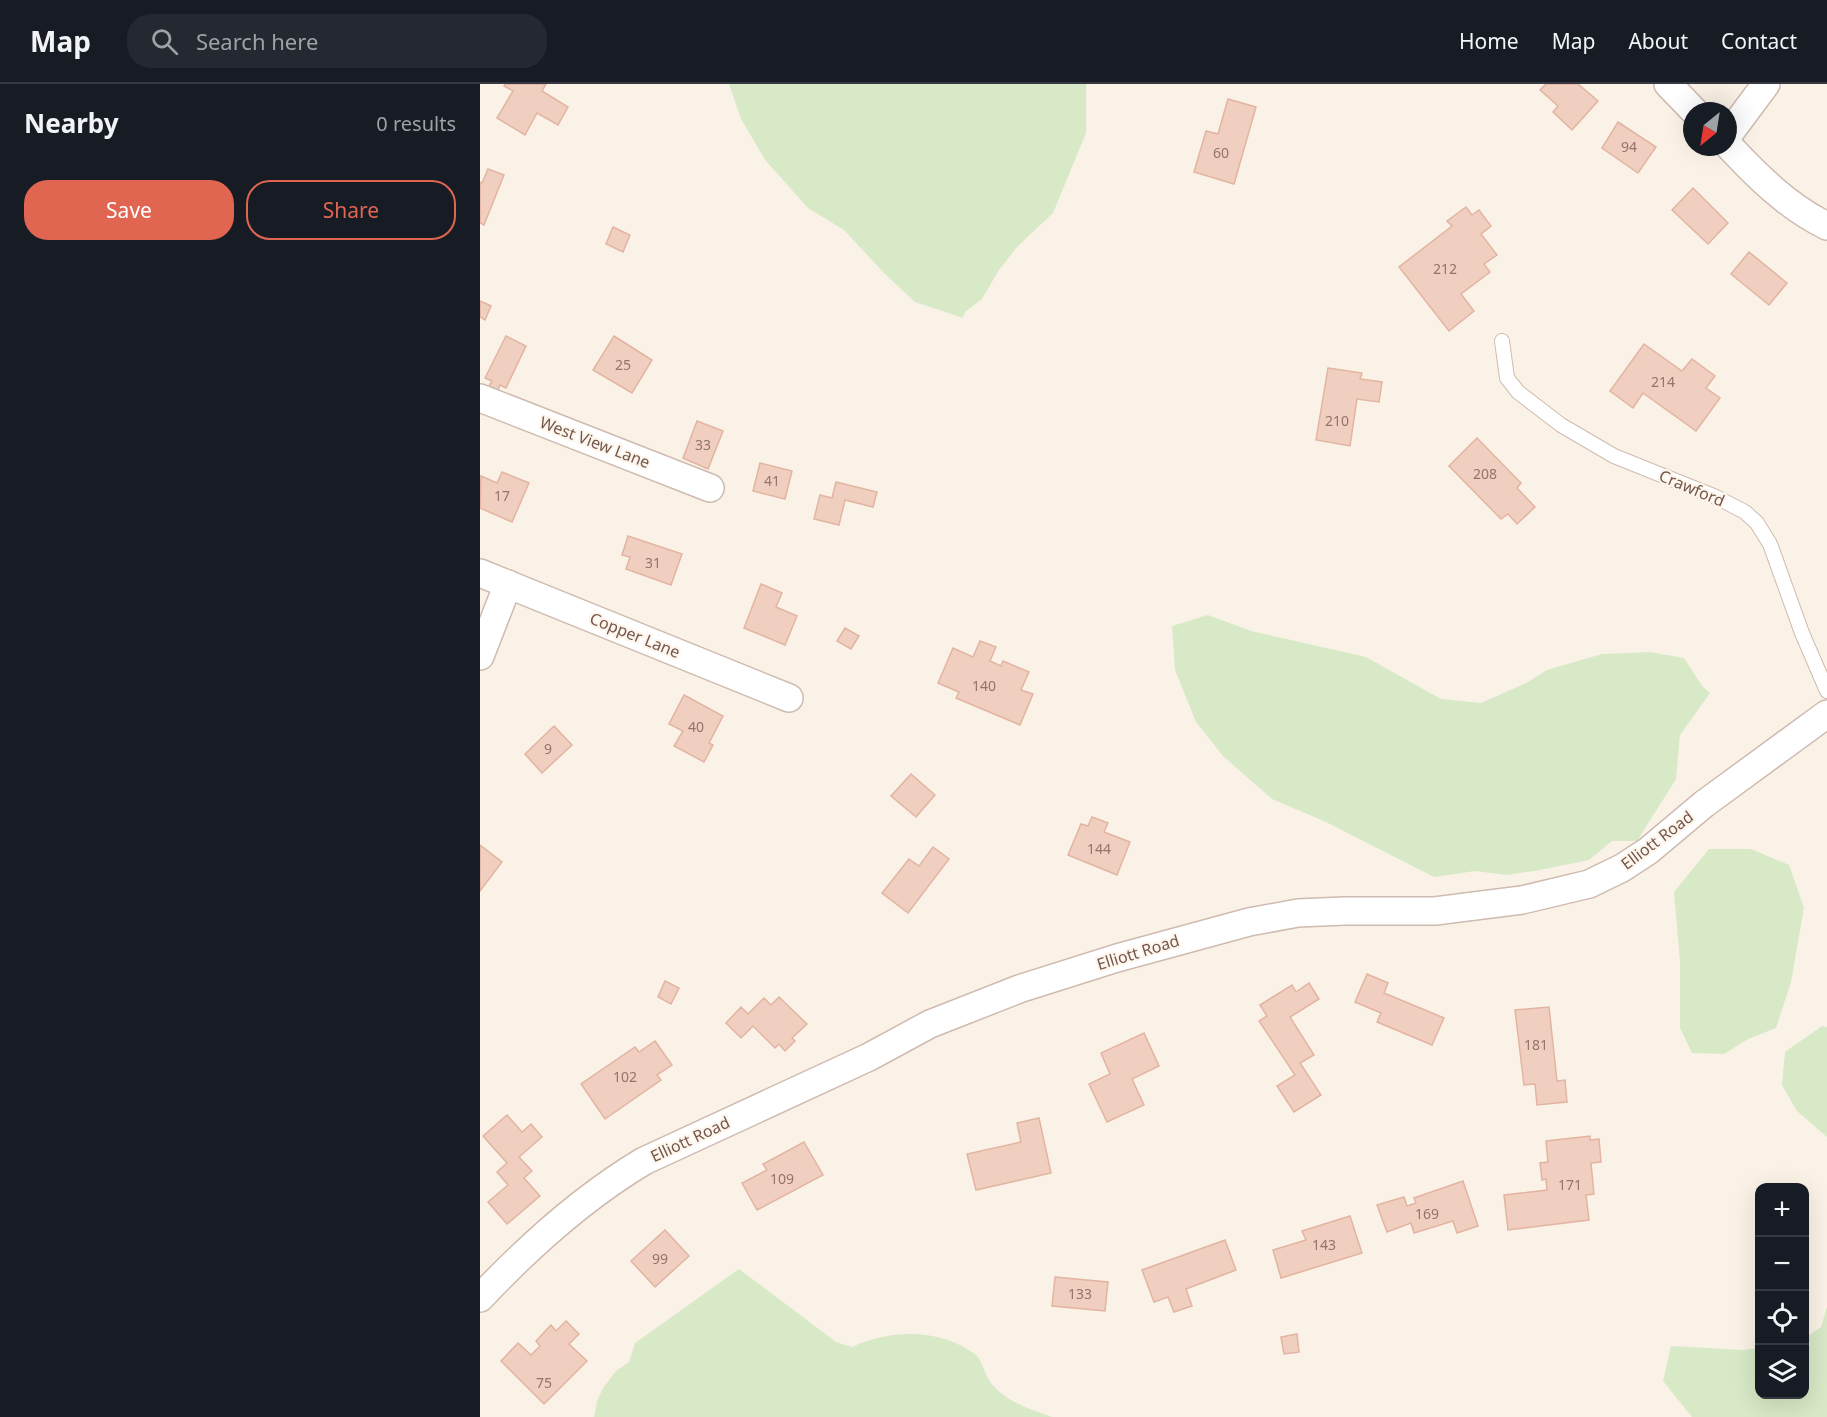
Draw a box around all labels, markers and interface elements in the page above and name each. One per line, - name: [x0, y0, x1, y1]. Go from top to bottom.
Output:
- search box: [127, 14, 547, 68]
- text: Map: [30, 22, 91, 60]
- icon: search: [148, 25, 181, 58]
- text: Search here: [196, 26, 318, 56]
- text: Home: [1459, 27, 1519, 55]
- text: Map: [1552, 27, 1595, 55]
- text: About: [1628, 27, 1688, 55]
- text: Contact: [1721, 27, 1797, 55]
- north arrow: [1683, 102, 1737, 156]
- text: Nearby: [24, 105, 119, 141]
- text: 0 results: [376, 110, 456, 137]
- house number: 94: [1621, 137, 1637, 156]
- house number: 60: [1213, 143, 1229, 162]
- button: Save: [24, 180, 234, 240]
- button: Share: [246, 180, 456, 240]
- house number: 212: [1433, 259, 1457, 278]
- house number: 25: [615, 355, 631, 374]
- house number: 214: [1651, 372, 1675, 391]
- street label: West View Lane: [537, 411, 653, 473]
- house number: 210: [1325, 411, 1349, 430]
- house number: 33: [695, 435, 711, 454]
- house number: 208: [1473, 464, 1497, 483]
- street label: Crawford: [1656, 464, 1728, 512]
- house number: 41: [764, 471, 780, 490]
- house number: 17: [494, 486, 510, 505]
- house number: 31: [645, 553, 661, 572]
- street label: Copper Lane: [587, 607, 683, 663]
- house number: 140: [972, 676, 996, 695]
- house number: 40: [688, 717, 704, 736]
- house number: 9: [544, 739, 552, 758]
- street label: Elliott Road: [1616, 806, 1698, 874]
- house number: 144: [1087, 839, 1111, 858]
- street label: Elliott Road: [1094, 929, 1182, 975]
- house number: 181: [1524, 1035, 1548, 1054]
- house number: 102: [613, 1067, 637, 1086]
- street label: Elliott Road: [647, 1111, 733, 1167]
- house number: 109: [770, 1169, 794, 1188]
- house number: 171: [1558, 1175, 1582, 1194]
- map controls: [1755, 1183, 1809, 1399]
- button: +: [1755, 1183, 1809, 1237]
- house number: 169: [1415, 1204, 1439, 1223]
- house number: 143: [1312, 1235, 1336, 1254]
- button: −: [1755, 1237, 1809, 1291]
- house number: 99: [652, 1249, 668, 1268]
- house number: 133: [1068, 1284, 1092, 1303]
- button: locate: [1755, 1291, 1809, 1345]
- button: layers: [1755, 1345, 1809, 1399]
- house number: 75: [536, 1373, 552, 1392]

